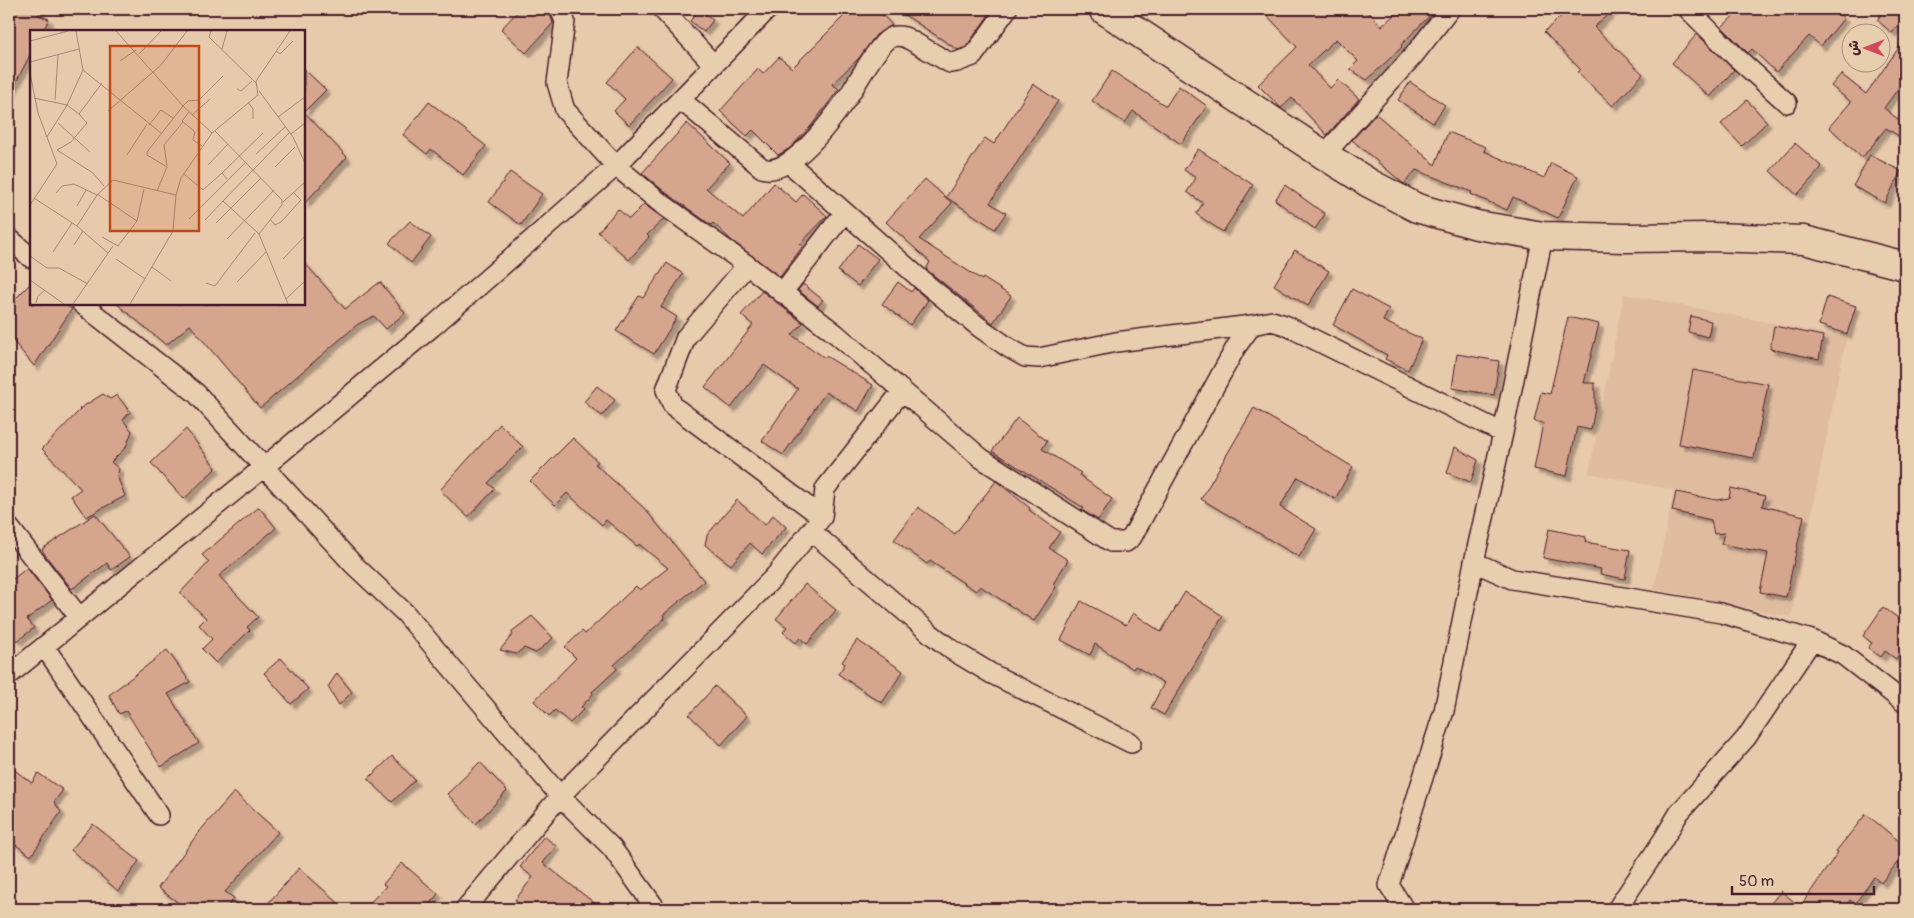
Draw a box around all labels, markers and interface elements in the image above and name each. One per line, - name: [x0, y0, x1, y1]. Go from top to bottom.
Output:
- north arrow: [1842, 22, 1892, 72]
- inset map: [30, 30, 305, 305]
- text: ش: [1845, 40, 1862, 56]
- scale bar: [1732, 863, 1874, 895]
- text: 50 m: [1739, 872, 1774, 891]

